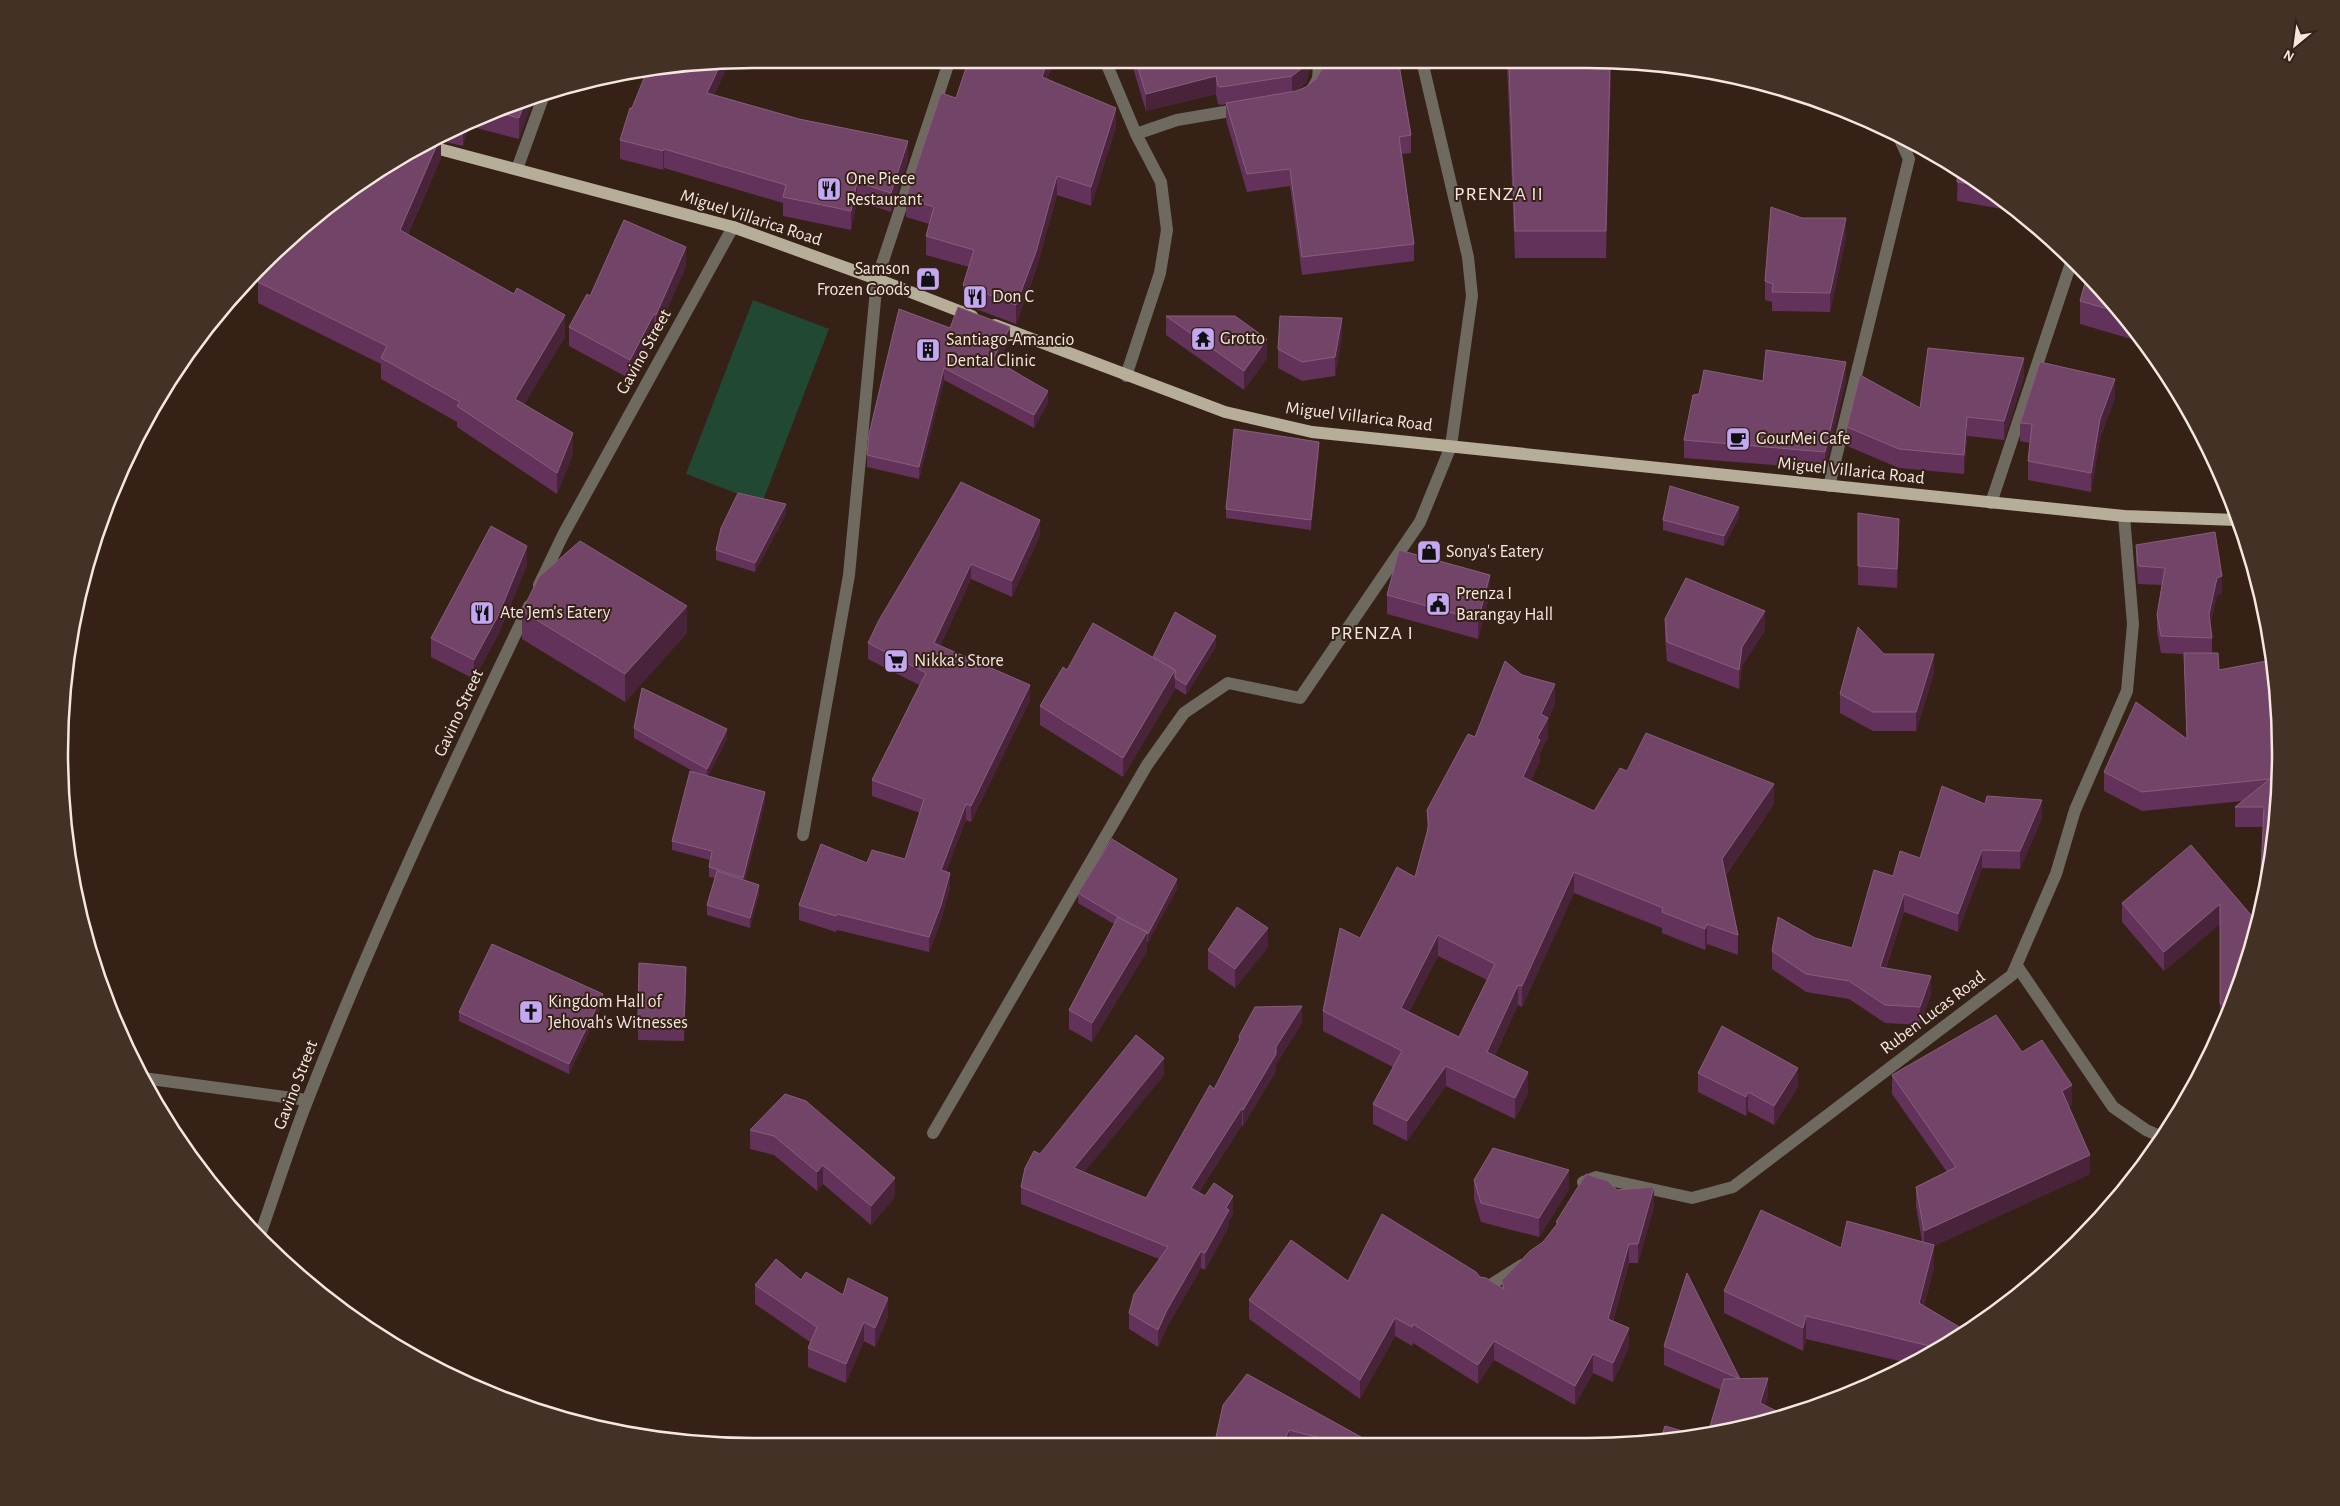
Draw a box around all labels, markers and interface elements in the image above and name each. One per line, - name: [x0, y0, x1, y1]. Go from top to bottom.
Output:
- north arrow: [2270, 20, 2320, 70]
- text: N: [2282, 47, 2297, 64]
- place label: One Piece Restaurant: [846, 170, 922, 209]
- restaurant icon: One Piece Restaurant: [816, 176, 842, 202]
- district label: PRENZA II: [1454, 184, 1544, 204]
- street label: Miguel Villarica Road: [678, 187, 824, 249]
- place label: Samson Frozen Goods: [817, 260, 910, 299]
- shop icon: Samson Frozen Goods: [915, 266, 941, 292]
- restaurant icon: Don C: [962, 284, 988, 310]
- place label: Don C: [992, 288, 1034, 306]
- street label: Gavino Street: [613, 306, 675, 398]
- temple icon: Grotto: [1190, 326, 1216, 352]
- place label: Grotto: [1220, 330, 1265, 348]
- place label: Santiago-Amancio Dental Clinic: [946, 331, 1075, 370]
- building icon: Santiago-Amancio Dental Clinic: [915, 337, 941, 363]
- street label: Miguel Villarica Road: [1285, 399, 1433, 435]
- cafe icon: GourMei Cafe: [1725, 426, 1751, 452]
- place label: GourMei Cafe: [1756, 430, 1850, 448]
- street label: Miguel Villarica Road: [1777, 454, 1925, 488]
- shop icon: Sonya's Eatery: [1416, 539, 1442, 565]
- place label: Sonya's Eatery: [1446, 543, 1544, 561]
- place label: Prenza I Barangay Hall: [1456, 585, 1553, 624]
- public building icon: Prenza I Barangay Hall: [1425, 591, 1451, 617]
- restaurant icon: Ate Jem's Eatery: [469, 600, 495, 626]
- place label: Ate Jem's Eatery: [500, 604, 611, 622]
- district label: PRENZA I: [1330, 623, 1414, 643]
- supermarket icon: Nikka's Store: [883, 648, 909, 674]
- place label: Nikka's Store: [914, 652, 1004, 670]
- street label: Gavino Street: [431, 666, 487, 759]
- street label: Ruben Lucas Road: [1877, 968, 1989, 1058]
- place label: Kingdom Hall of Jehovah's Witnesses: [548, 993, 688, 1032]
- church icon: Kingdom Hall of Jehovah's Witnesses: [518, 999, 544, 1025]
- street label: Gavino Street: [271, 1038, 321, 1132]

